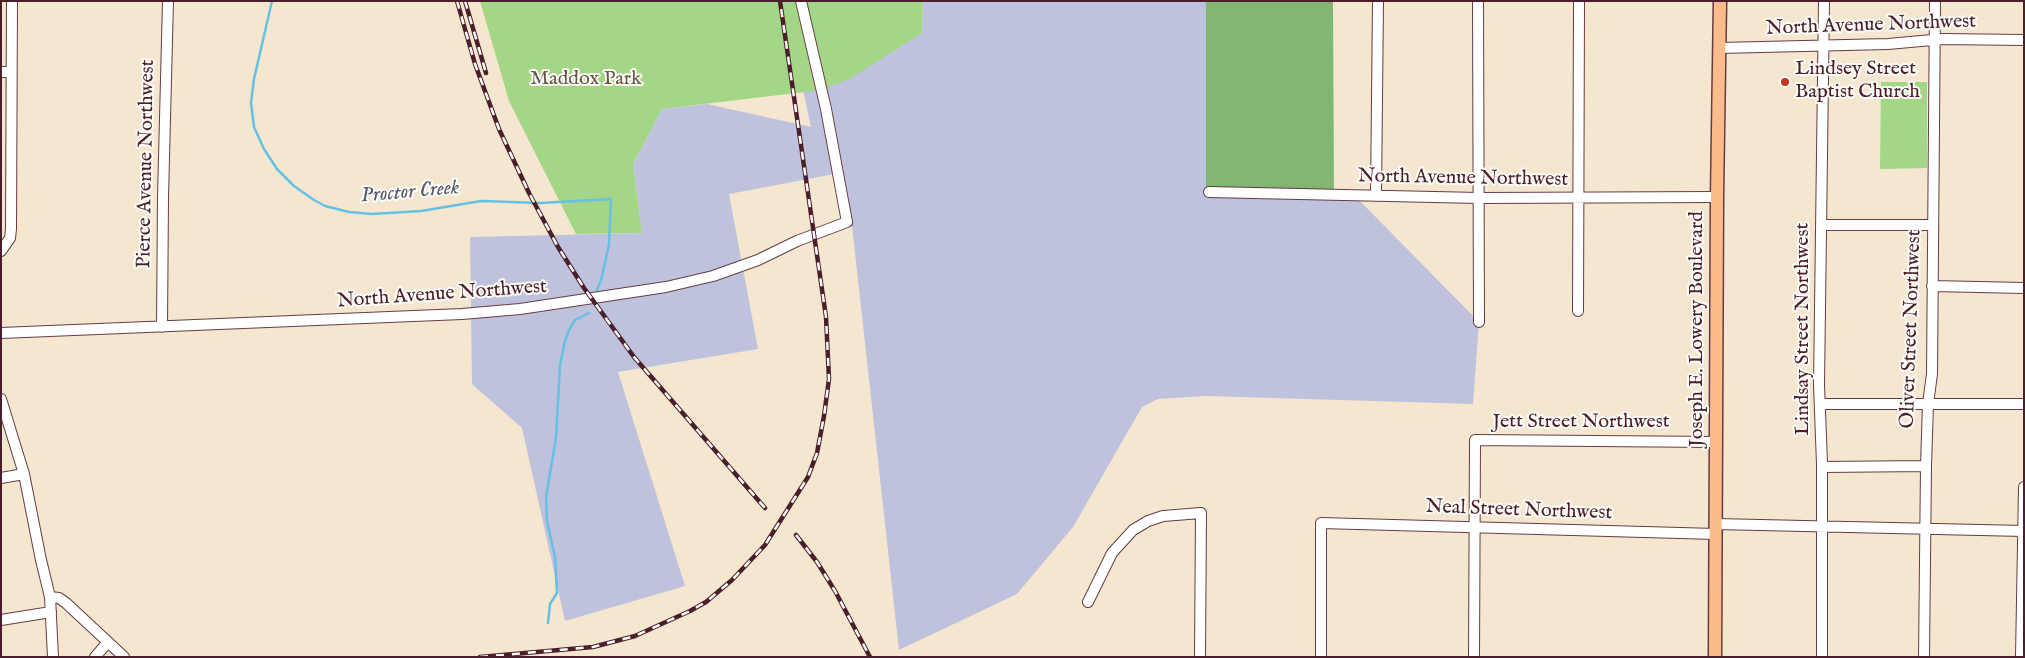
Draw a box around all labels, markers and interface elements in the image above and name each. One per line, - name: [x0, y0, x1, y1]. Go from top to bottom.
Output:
- street label: North Avenue Northwest: [1765, 10, 1977, 42]
- place label: Lindsey Street Baptist Church: [1795, 58, 1920, 105]
- street label: Pierce Avenue Northwest: [133, 59, 161, 269]
- park label: Maddox Park: [530, 68, 642, 92]
- marker: Lindsey Street Baptist Church: [1779, 76, 1791, 88]
- street label: North Avenue Northwest: [1358, 165, 1568, 193]
- water label: Proctor Creek: [360, 176, 460, 210]
- street label: Joseph E. Lowery Boulevard: [1686, 211, 1710, 447]
- street label: Lindsay Street Northwest: [1792, 223, 1816, 435]
- street label: Oliver Street Northwest: [1897, 229, 1927, 429]
- street label: North Avenue Northwest: [336, 276, 548, 314]
- street label: Jett Street Northwest: [1492, 411, 1670, 435]
- street label: Neal Street Northwest: [1425, 496, 1613, 526]

